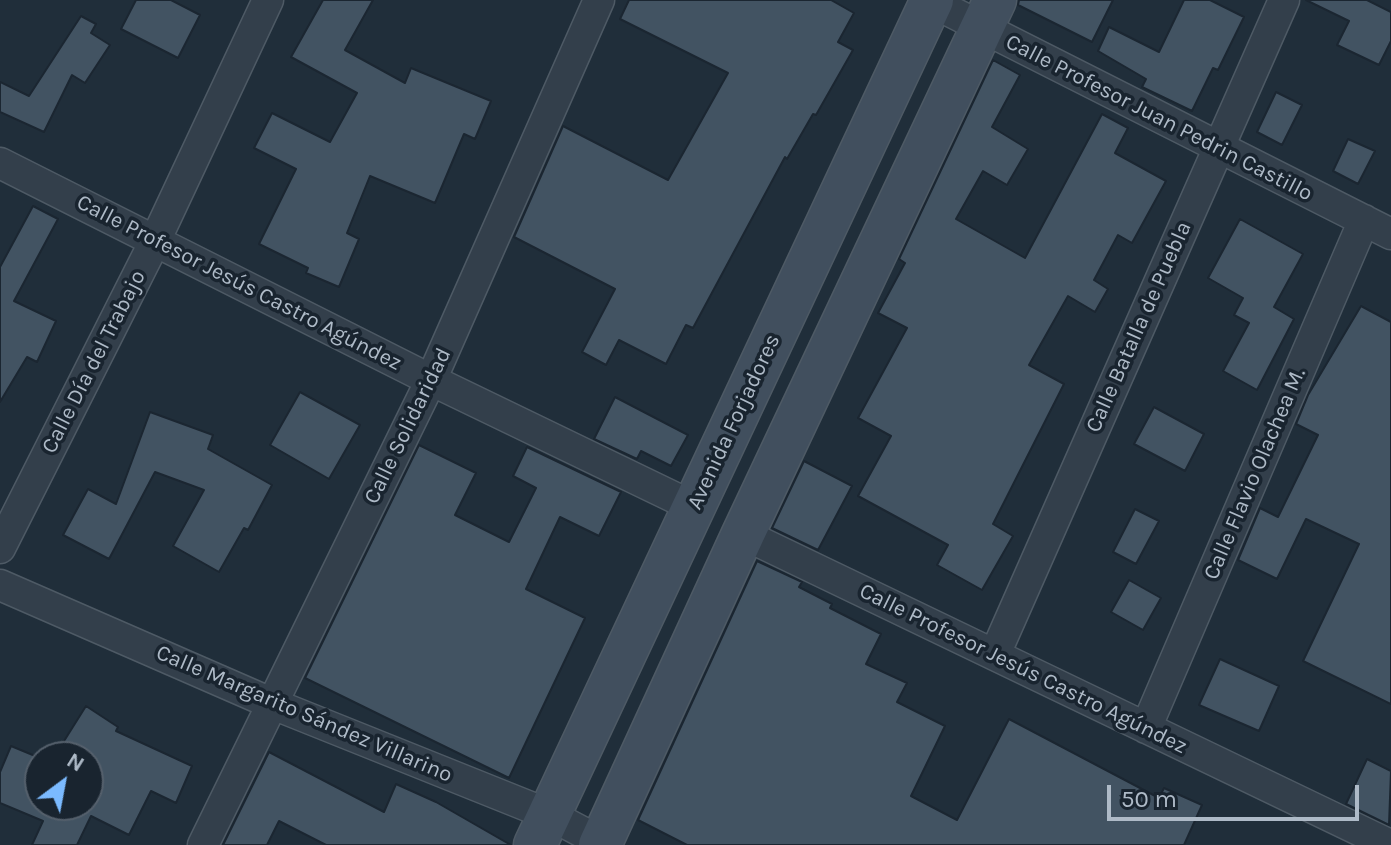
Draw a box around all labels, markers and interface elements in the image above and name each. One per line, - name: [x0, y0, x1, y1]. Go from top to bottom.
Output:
- street label: Calle Profesor Juan Pedrin Castillo: [1001, 29, 1317, 207]
- street label: Calle Profesor Jesús Castro Agúndez: [72, 189, 406, 377]
- street label: Calle Batalla de Puebla: [1081, 218, 1197, 436]
- street label: Calle Día del Trabajo: [36, 266, 152, 458]
- street label: Avenida Forjadores: [682, 330, 786, 514]
- street label: Calle Solidaridad: [359, 344, 457, 508]
- street label: Calle Flavio Olachea M.: [1198, 364, 1312, 584]
- street label: Calle Profesor Jesús Castro Agúndez: [855, 578, 1191, 760]
- street label: Calle Margarito Sández Villarino: [152, 639, 456, 789]
- north arrow: [24, 741, 104, 821]
- text: N: [62, 747, 89, 778]
- scale bar: [1111, 769, 1363, 819]
- text: 50 m: [1121, 785, 1177, 813]

